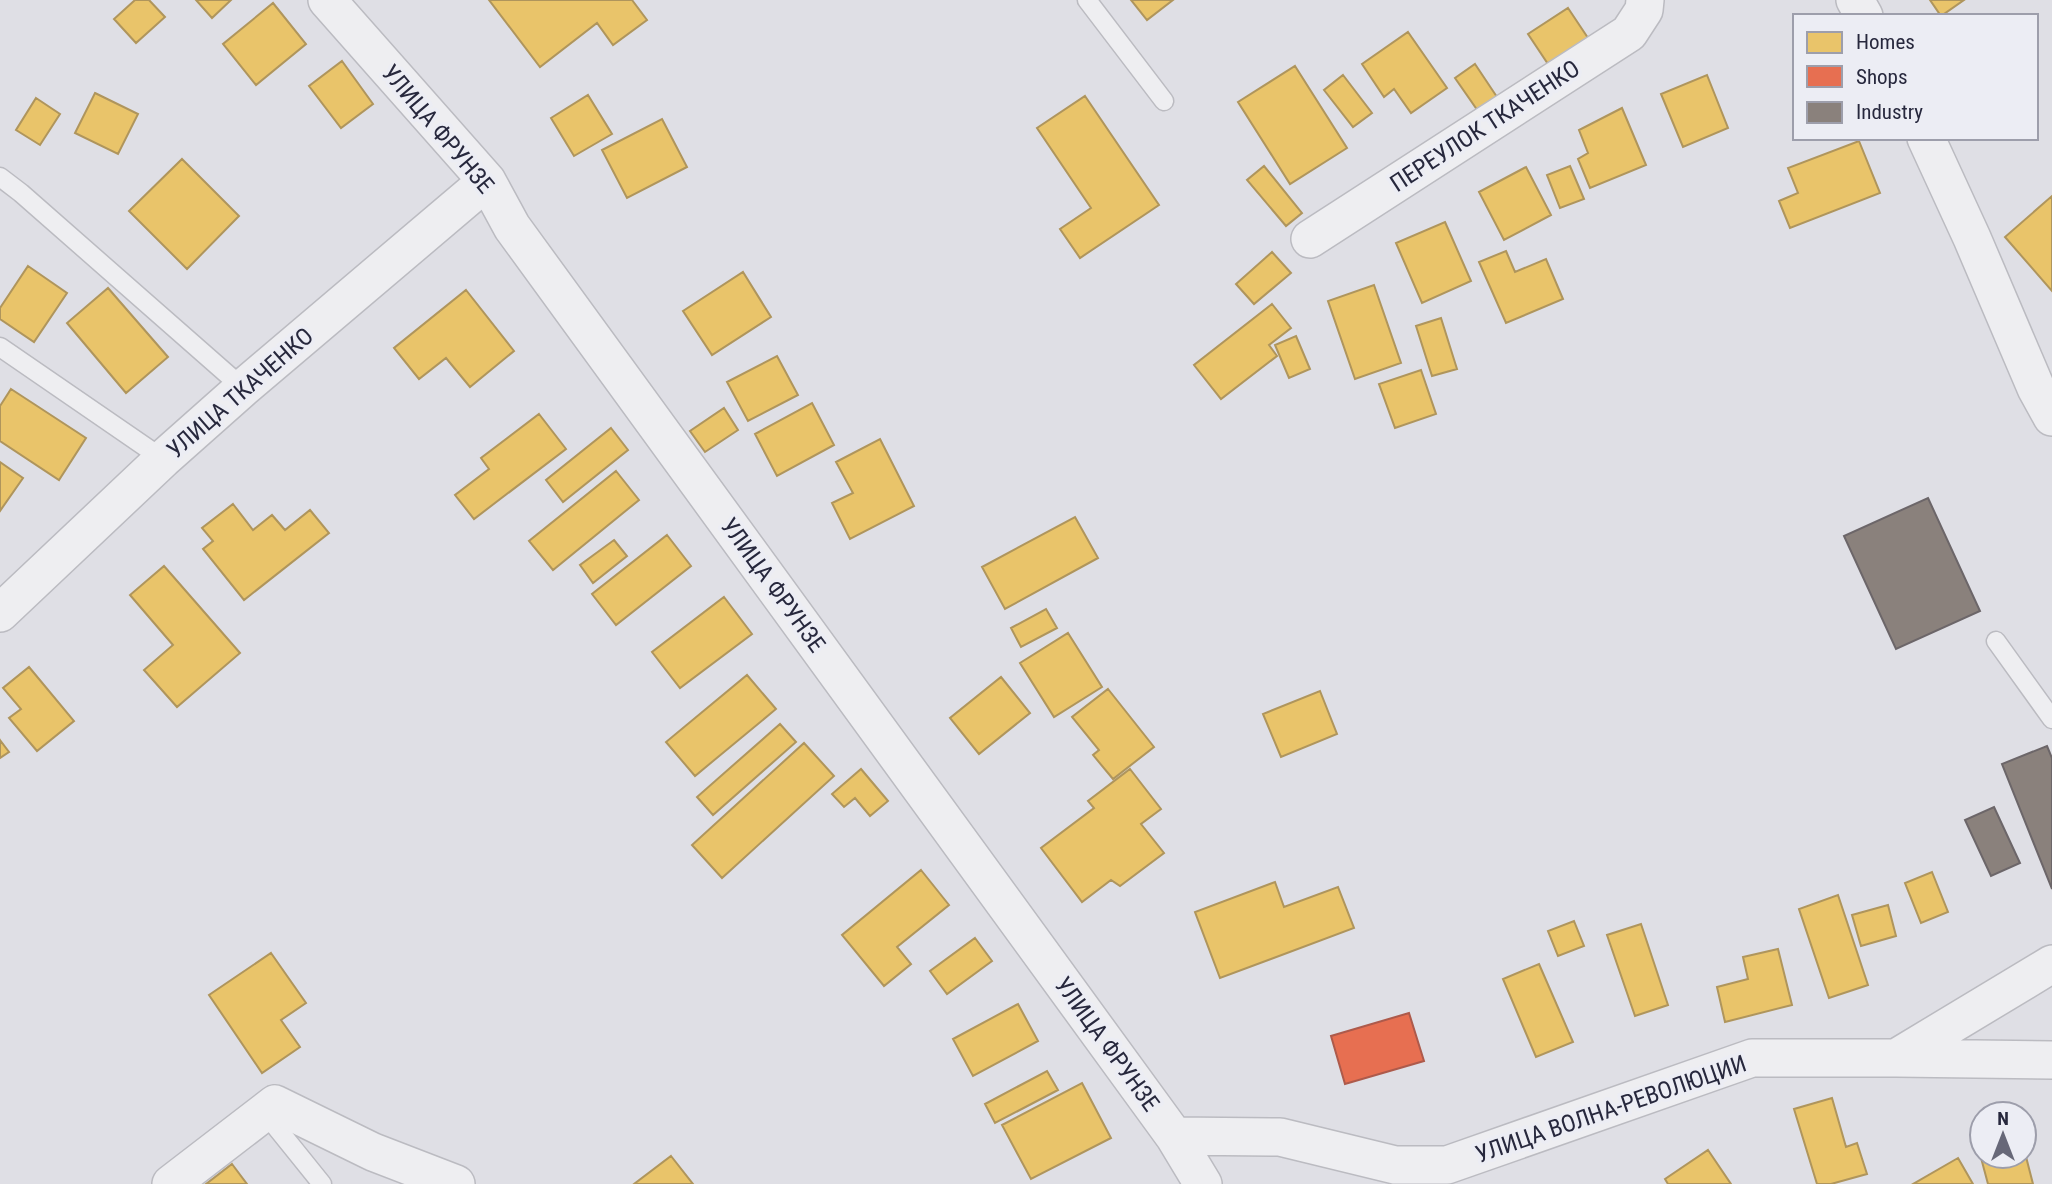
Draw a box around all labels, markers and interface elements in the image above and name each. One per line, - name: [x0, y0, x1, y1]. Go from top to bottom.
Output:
- legend: [1793, 14, 2038, 140]
- text: Homes: [1856, 30, 1915, 54]
- street label: ПЕРЕУЛОК ТКАЧЕНКО: [1385, 54, 1585, 198]
- street label: УЛИЦА ФРУНЗЕ: [376, 59, 500, 199]
- text: Shops: [1856, 65, 1908, 89]
- text: Industry: [1856, 100, 1923, 124]
- street label: УЛИЦА ТКАЧЕНКО: [161, 322, 319, 464]
- street label: УЛИЦА ФРУНЗЕ: [715, 512, 831, 658]
- street label: УЛИЦА ФРУНЗЕ: [1049, 971, 1165, 1117]
- street label: УЛИЦА ВОЛНА-РЕВОЛЮЦИИ: [1472, 1049, 1750, 1169]
- north arrow: [1968, 1100, 2038, 1170]
- text: N: [1997, 1107, 2009, 1130]

